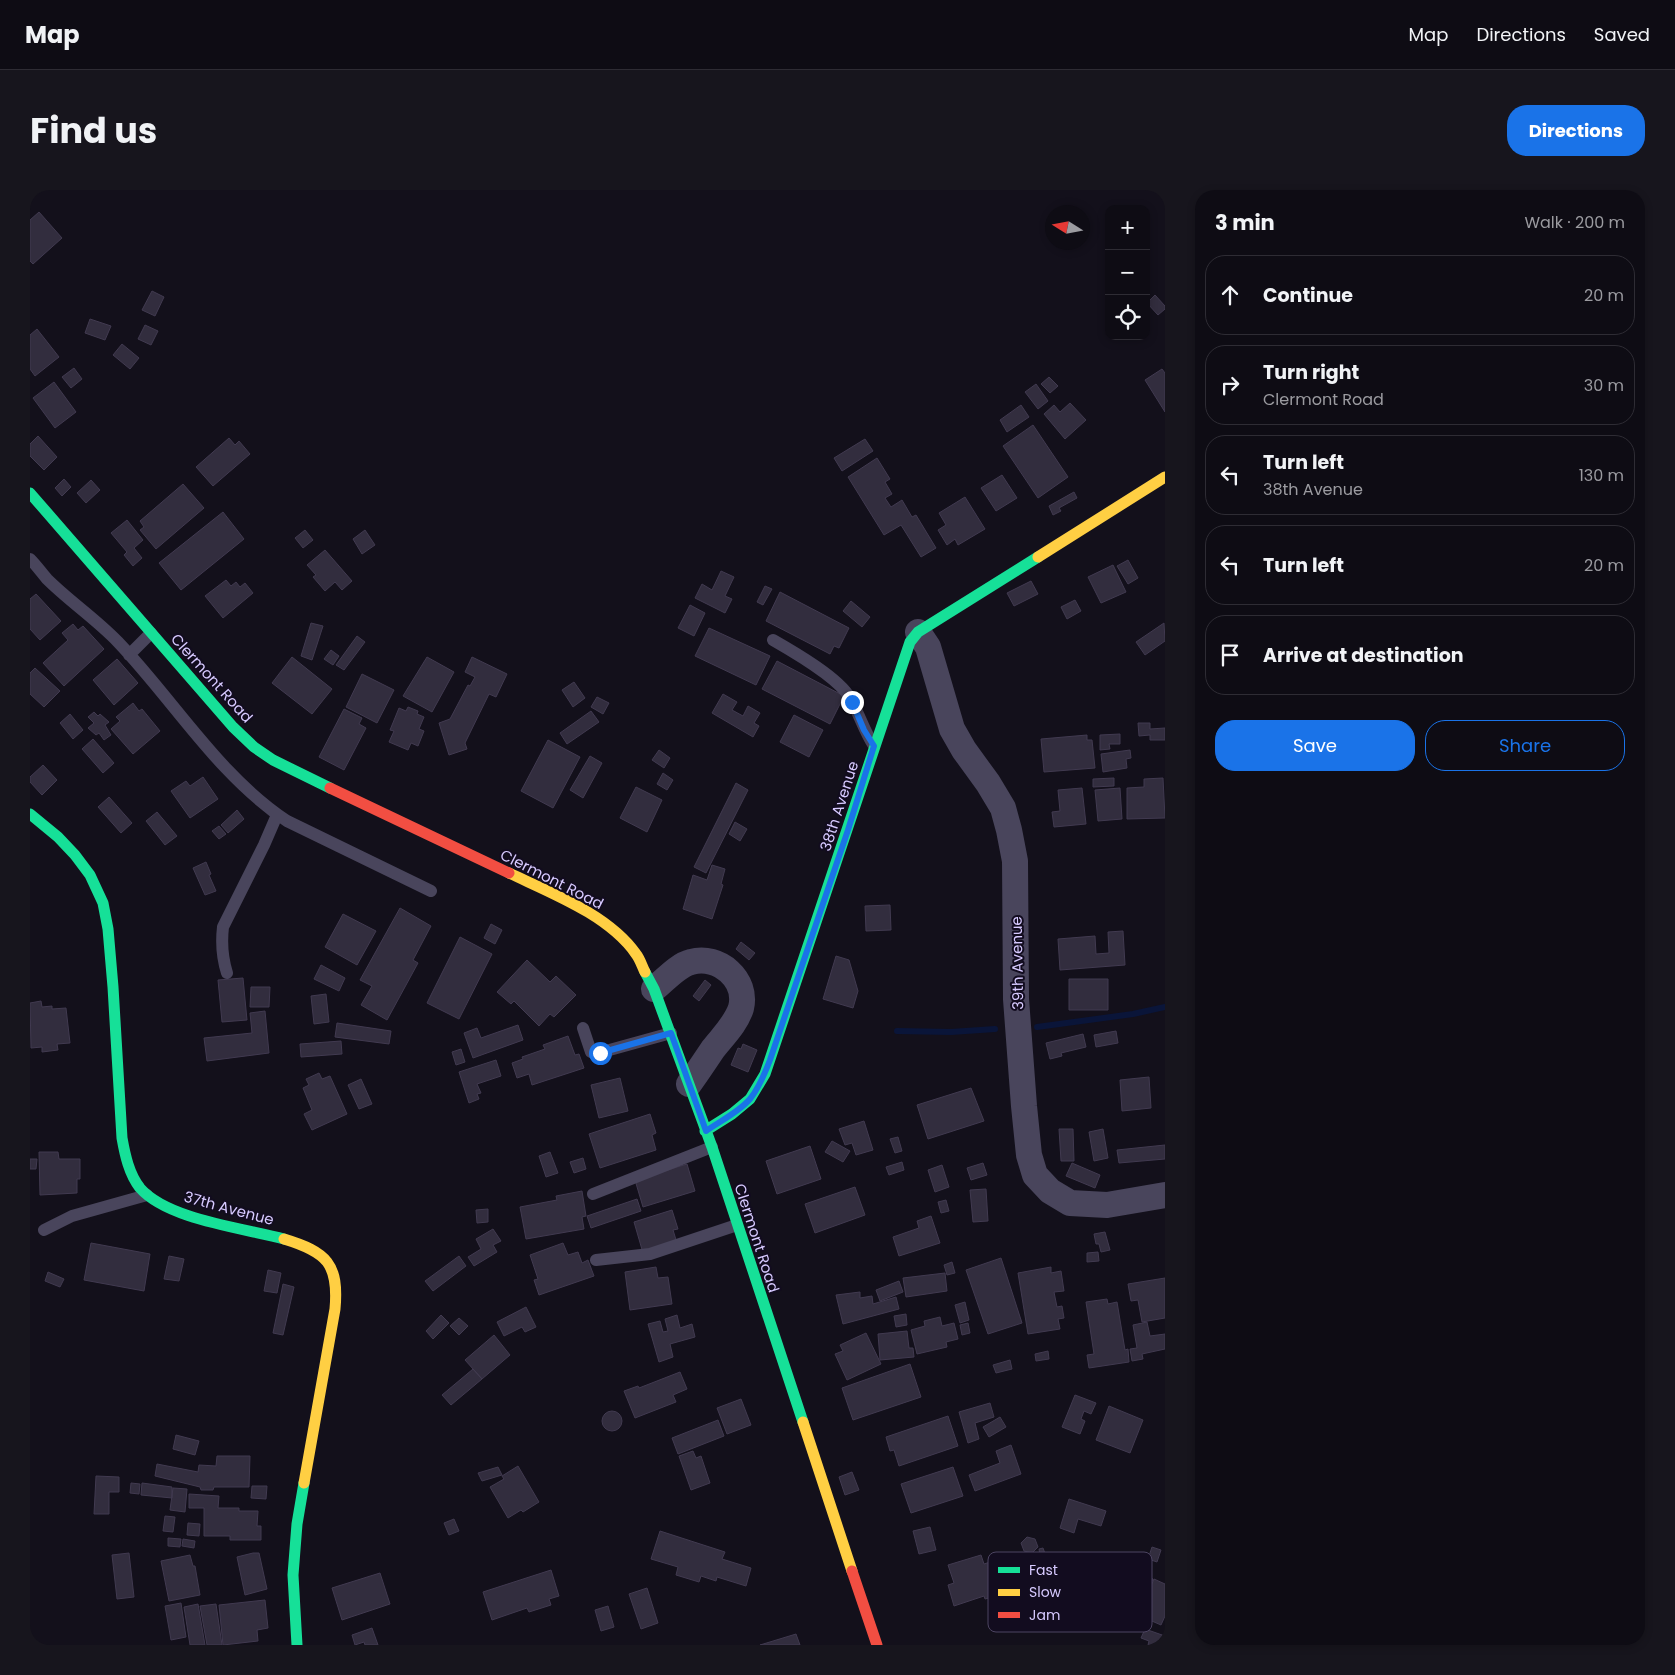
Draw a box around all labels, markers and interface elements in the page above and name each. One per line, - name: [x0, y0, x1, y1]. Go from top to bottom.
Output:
- text: Map: [25, 18, 80, 51]
- text: Map: [1409, 22, 1448, 47]
- text: Directions: [1476, 22, 1566, 47]
- text: Saved: [1594, 22, 1650, 47]
- button: Directions: [1507, 105, 1645, 156]
- text: Find us: [30, 106, 157, 155]
- north arrow: [1045, 205, 1090, 250]
- map controls: [1105, 205, 1150, 340]
- button: +: [1105, 205, 1150, 250]
- text: 3 min: [1215, 208, 1275, 237]
- text: Walk · 200 m: [1524, 211, 1625, 234]
- button: −: [1105, 250, 1150, 295]
- icon: ahead: [1216, 281, 1244, 309]
- text: Continue: [1263, 282, 1353, 309]
- text: 20 m: [1584, 284, 1624, 307]
- button: locate: [1105, 295, 1150, 340]
- text: Turn right: [1263, 359, 1359, 386]
- icon: right: [1216, 371, 1244, 399]
- text: 30 m: [1584, 374, 1624, 397]
- text: Clermont Road: [1263, 388, 1384, 411]
- text: Turn left: [1263, 449, 1344, 476]
- icon: left: [1216, 461, 1244, 489]
- text: 130 m: [1579, 464, 1624, 487]
- text: 38th Avenue: [1263, 478, 1363, 501]
- icon: left: [1216, 551, 1244, 579]
- text: Turn left: [1263, 552, 1344, 579]
- text: 20 m: [1584, 554, 1624, 577]
- street label: Clermont Road: [166, 629, 258, 727]
- icon: arrive: [1216, 641, 1244, 669]
- text: Arrive at destination: [1263, 642, 1464, 669]
- route end: [841, 691, 864, 714]
- button: Save: [1215, 720, 1415, 771]
- button: Share: [1425, 720, 1625, 771]
- street label: 38th Avenue: [815, 758, 863, 854]
- street label: Clermont Road: [497, 844, 607, 914]
- street label: 39th Avenue: [1006, 916, 1028, 1010]
- route start: [589, 1042, 612, 1065]
- street label: Clermont Road: [730, 1181, 784, 1295]
- street label: 37th Avenue: [182, 1186, 276, 1230]
- legend: [988, 1552, 1152, 1632]
- text: Fast: [1029, 1560, 1058, 1580]
- text: Slow: [1029, 1582, 1062, 1602]
- text: Jam: [1029, 1605, 1060, 1625]

